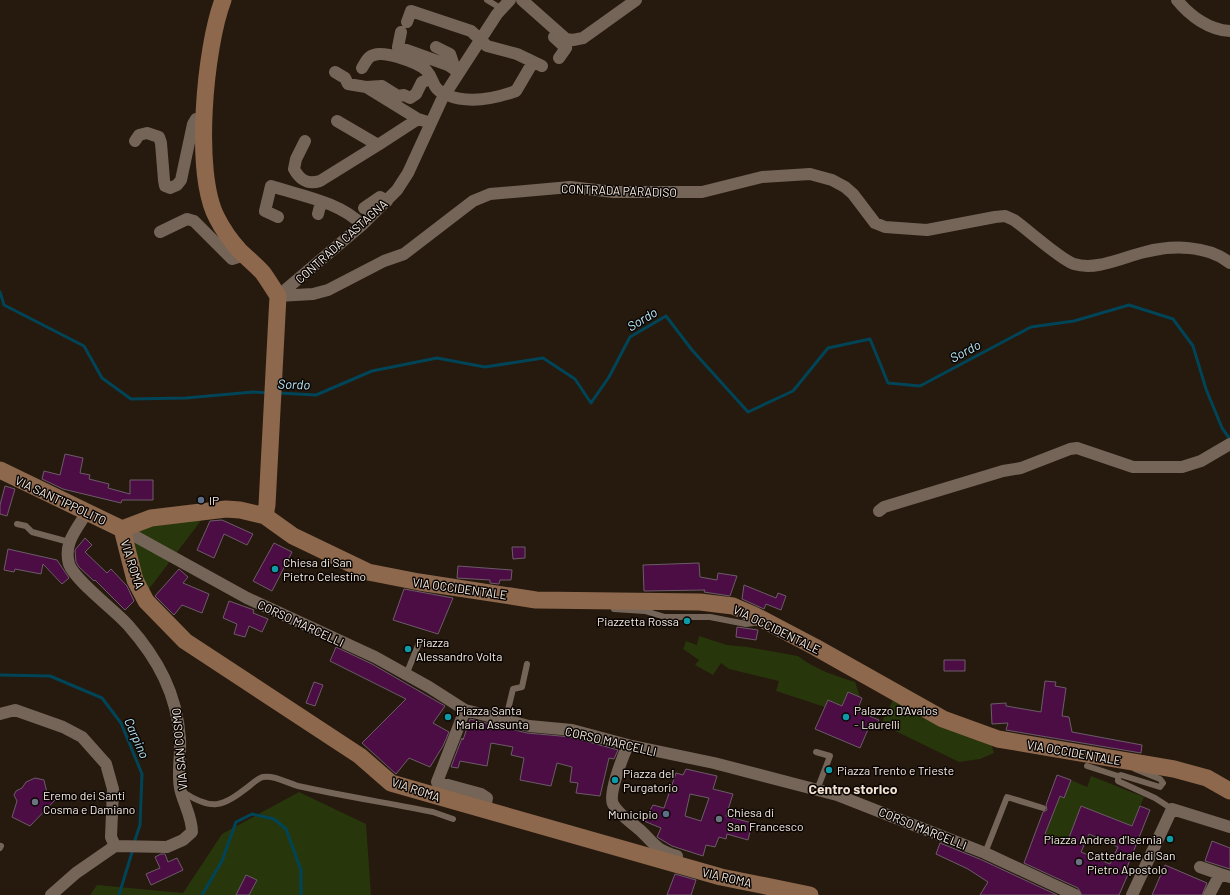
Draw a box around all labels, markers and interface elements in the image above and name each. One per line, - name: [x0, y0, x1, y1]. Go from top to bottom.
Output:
- street label: CONTRADA PARADISO: [561, 181, 677, 199]
- street label: CONTRADA CASTAGNA: [292, 196, 390, 286]
- water label: Sordo: [624, 304, 660, 334]
- water label: Sordo: [947, 336, 983, 366]
- water label: Sordo: [277, 375, 311, 393]
- street label: VIA SANT'IPPOLITO: [13, 473, 109, 527]
- place label: IP: [209, 493, 219, 507]
- marker: IP: [196, 495, 206, 505]
- street label: VIA ROMA: [119, 538, 147, 590]
- place label: Chiesa di San Pietro Celestino: [283, 555, 366, 583]
- marker: Chiesa di San Pietro Celestino: [270, 564, 280, 574]
- street label: VIA OCCIDENTALE: [412, 574, 508, 602]
- street label: CORSO MARCELLI: [256, 597, 346, 649]
- street label: VIA OCCIDENTALE: [731, 602, 823, 656]
- place label: Piazzetta Rossa: [597, 614, 679, 628]
- marker: Piazzetta Rossa: [682, 616, 692, 626]
- place label: Piazza Alessandro Volta: [416, 635, 502, 663]
- marker: Piazza Alessandro Volta: [403, 644, 413, 654]
- place label: Piazza Santa Maria Assunta: [456, 703, 529, 731]
- place label: Palazzo D'Avalos - Laurelli: [854, 703, 938, 731]
- street label: VIA SAN COSMO: [168, 707, 190, 791]
- marker: Piazza Santa Maria Assunta: [443, 712, 453, 722]
- marker: Palazzo D'Avalos - Laurelli: [841, 712, 851, 722]
- water label: Carpino: [121, 715, 153, 761]
- street label: CORSO MARCELLI: [564, 724, 658, 758]
- street label: VIA OCCIDENTALE: [1026, 737, 1122, 767]
- place label: Piazza Trento e Trieste: [837, 763, 954, 777]
- marker: Piazza Trento e Trieste: [824, 765, 834, 775]
- place label: Piazza del Purgatorio: [623, 766, 678, 794]
- street label: VIA ROMA: [390, 774, 442, 804]
- marker: Piazza del Purgatorio: [610, 775, 620, 785]
- district label: Centro storico: [808, 780, 898, 797]
- place label: Eremo dei Santi Cosma e Damiano: [43, 788, 135, 816]
- marker: Eremo dei Santi Cosma e Damiano: [30, 797, 40, 807]
- street label: CORSO MARCELLI: [877, 804, 969, 852]
- place label: Chiesa di San Francesco: [727, 805, 804, 833]
- place label: Municipio: [608, 807, 658, 821]
- marker: Municipio: [661, 809, 671, 819]
- marker: Chiesa di San Francesco: [714, 814, 724, 824]
- place label: Piazza Andrea d'Isernia: [1044, 832, 1162, 846]
- marker: Piazza Andrea d'Isernia: [1165, 834, 1175, 844]
- place label: Cattedrale di San Pietro Apostolo: [1087, 848, 1175, 876]
- marker: Cattedrale di San Pietro Apostolo: [1074, 857, 1084, 867]
- street label: VIA ROMA: [701, 864, 753, 890]

